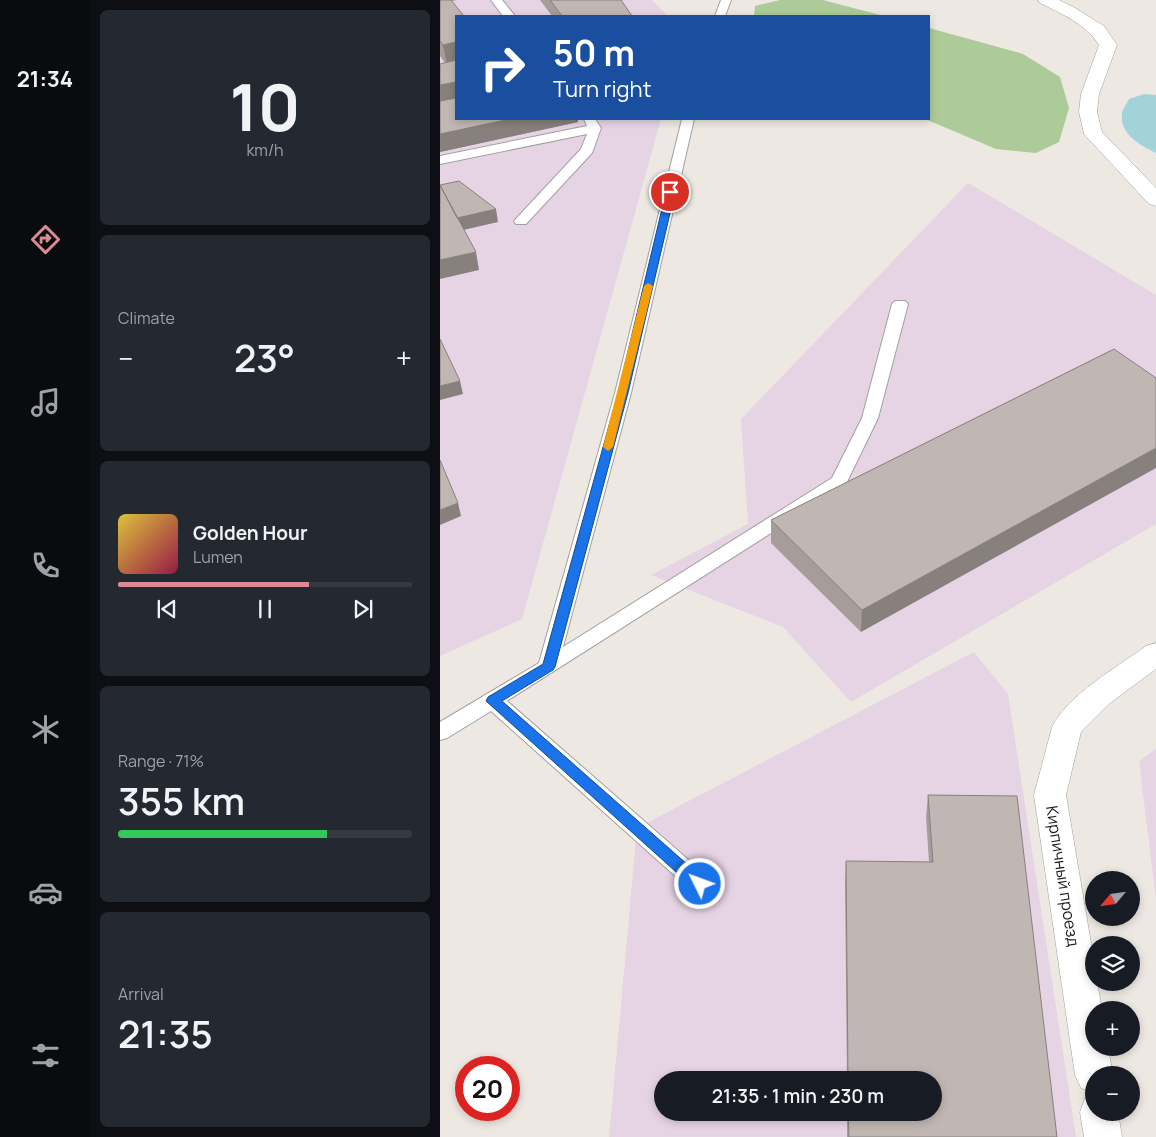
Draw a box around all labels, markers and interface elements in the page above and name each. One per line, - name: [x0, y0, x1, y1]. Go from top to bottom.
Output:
- text: 50 m: [553, 29, 635, 77]
- icon: right: [470, 35, 535, 100]
- text: 10: [229, 62, 301, 151]
- text: 21:34: [17, 64, 73, 94]
- text: Turn right: [553, 74, 651, 104]
- text: km/h: [246, 139, 284, 161]
- pin: [649, 171, 691, 213]
- icon: arrive: [656, 178, 684, 206]
- icon: directions: [28, 222, 63, 257]
- text: Climate: [118, 307, 175, 329]
- text: 23°: [234, 331, 295, 383]
- text: −: [118, 339, 133, 377]
- text: +: [396, 339, 412, 377]
- icon: music: [28, 385, 63, 420]
- text: Golden Hour: [193, 520, 307, 546]
- text: Lumen: [193, 546, 243, 568]
- icon: phone: [28, 548, 63, 583]
- icon: previous: [153, 595, 181, 623]
- icon: pause: [251, 595, 279, 623]
- icon: next: [349, 595, 377, 623]
- icon: climate: [28, 712, 63, 747]
- text: Range · 71%: [118, 750, 204, 772]
- text: 355 km: [118, 774, 245, 826]
- street label: Кирпичный проезд: [1041, 804, 1085, 948]
- position arrow: [673, 857, 725, 909]
- north arrow: [1085, 871, 1140, 926]
- map controls: [1085, 871, 1140, 1121]
- icon: car: [28, 875, 63, 910]
- button: layers: [1085, 936, 1140, 991]
- text: Arrival: [118, 983, 164, 1005]
- button: +: [1085, 1001, 1140, 1056]
- text: 21:35: [118, 1007, 213, 1059]
- icon: filters: [28, 1038, 63, 1073]
- speed limit sign: 20: [455, 1056, 520, 1121]
- button: −: [1085, 1066, 1140, 1121]
- text: 21:35 · 1 min · 230 m: [712, 1083, 884, 1109]

